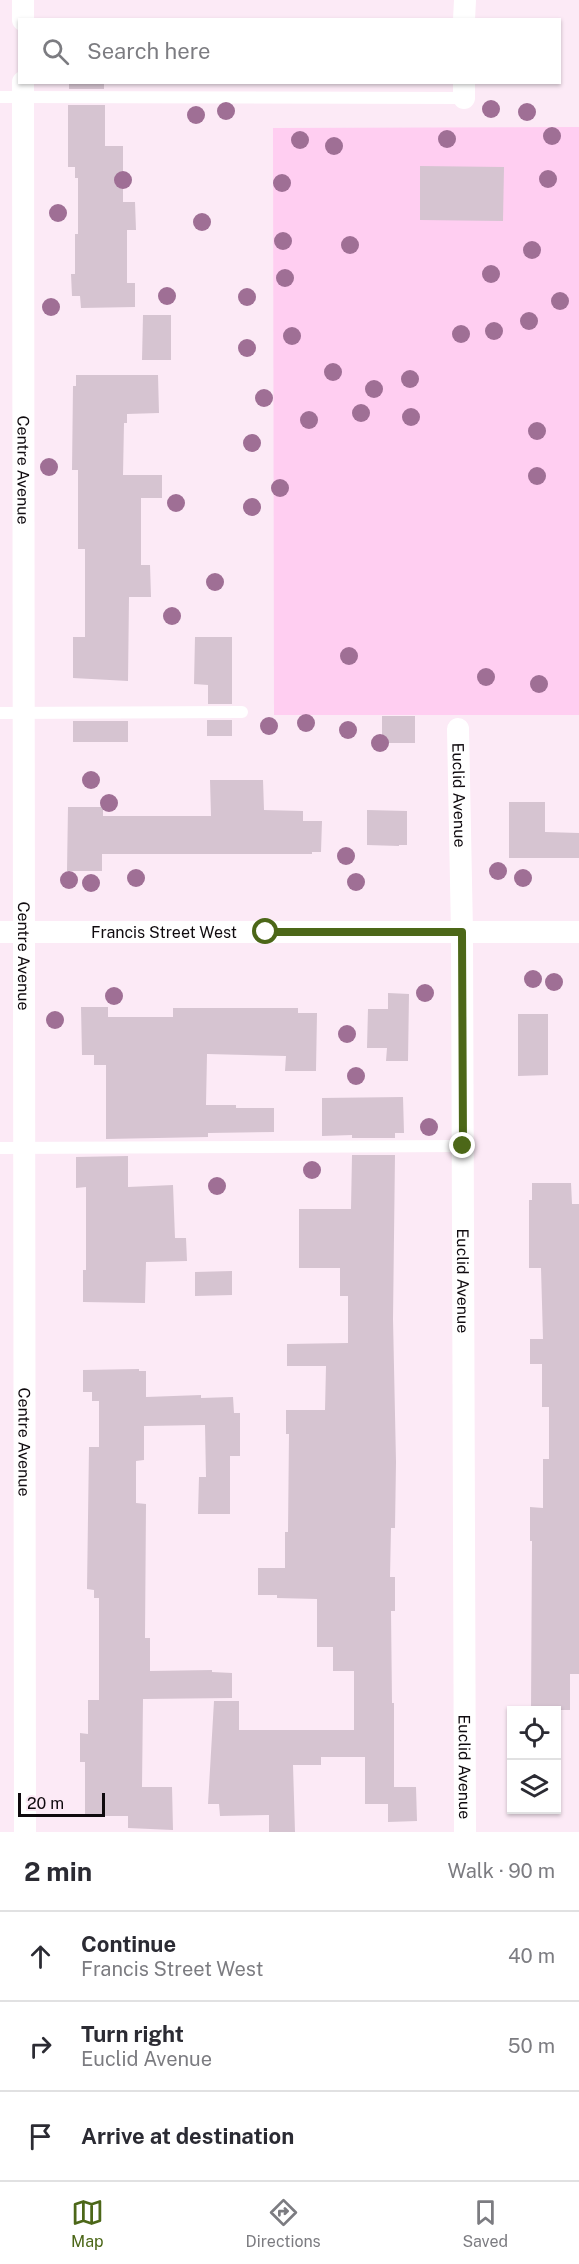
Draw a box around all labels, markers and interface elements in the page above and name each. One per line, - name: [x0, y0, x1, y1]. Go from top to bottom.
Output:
- search box: [18, 18, 561, 84]
- icon: search: [39, 35, 72, 68]
- text: Search here: [87, 38, 211, 64]
- street label: Centre Avenue: [14, 415, 33, 525]
- street label: Euclid Avenue: [449, 742, 470, 848]
- street label: Centre Avenue: [14, 901, 34, 1011]
- route start: [252, 918, 278, 944]
- street label: Francis Street West: [91, 923, 237, 942]
- route end: [449, 1132, 475, 1158]
- street label: Euclid Avenue: [453, 1228, 473, 1333]
- street label: Centre Avenue: [15, 1387, 34, 1497]
- map controls: [507, 1706, 561, 1814]
- button: locate: [507, 1706, 561, 1760]
- street label: Euclid Avenue: [455, 1714, 474, 1819]
- button: layers: [507, 1760, 561, 1814]
- scale bar: [18, 1790, 105, 1818]
- text: 20 m: [27, 1794, 64, 1813]
- text: 2 min: [24, 1856, 92, 1887]
- text: Walk · 90 m: [448, 1859, 555, 1883]
- text: Continue: [81, 1931, 176, 1957]
- icon: ahead: [24, 1940, 57, 1973]
- text: 40 m: [508, 1944, 555, 1968]
- text: Francis Street West: [81, 1957, 263, 1981]
- text: Turn right: [81, 2021, 184, 2047]
- icon: right: [24, 2030, 57, 2063]
- text: 50 m: [508, 2034, 555, 2058]
- text: Euclid Avenue: [81, 2047, 212, 2071]
- icon: arrive: [24, 2120, 57, 2153]
- text: Arrive at destination: [81, 2123, 294, 2149]
- tab: Map: [71, 2196, 104, 2251]
- tab: Directions: [246, 2196, 321, 2251]
- tab: Saved: [462, 2196, 508, 2251]

